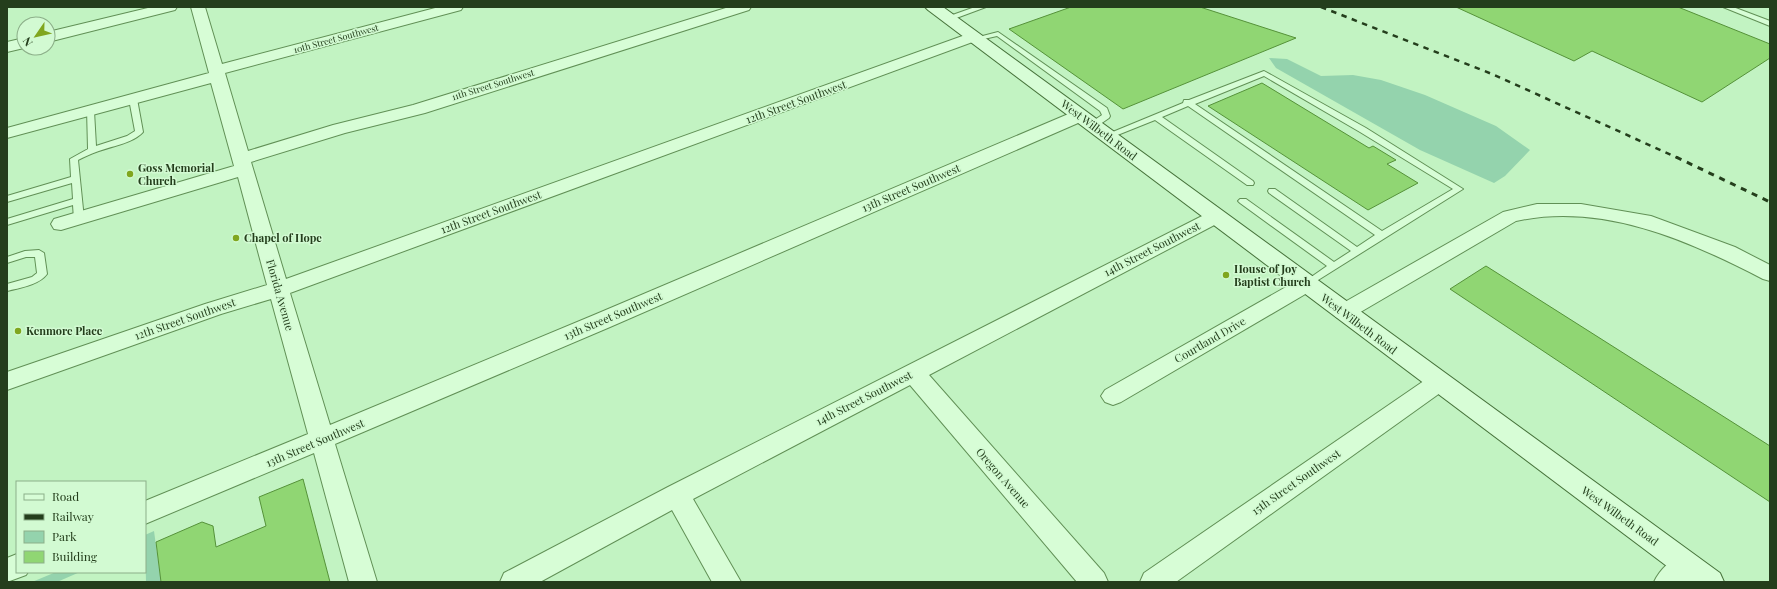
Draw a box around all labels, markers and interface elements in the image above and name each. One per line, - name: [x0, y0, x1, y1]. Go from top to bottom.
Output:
- north arrow: [16, 16, 56, 56]
- street label: 10th Street Southwest: [292, 21, 380, 55]
- text: N: [19, 34, 36, 49]
- street label: 11th Street Southwest: [450, 66, 536, 102]
- street label: 12th Street Southwest: [744, 76, 848, 127]
- street label: West Wilbeth Road: [1057, 95, 1141, 164]
- place label: Goss Memorial Church: [138, 160, 215, 188]
- street label: 13th Street Southwest: [859, 160, 962, 215]
- marker: Goss Memorial Church: [125, 169, 135, 179]
- street label: 12th Street Southwest: [439, 186, 543, 237]
- street label: 14th Street Southwest: [1101, 218, 1203, 279]
- place label: Chapel of Hope: [244, 230, 322, 245]
- marker: Chapel of Hope: [231, 233, 241, 243]
- street label: Florida Avenue: [263, 257, 298, 333]
- place label: House of Joy Baptist Church: [1234, 261, 1311, 289]
- marker: House of Joy Baptist Church: [1221, 270, 1231, 280]
- street label: 13th Street Southwest: [561, 288, 664, 343]
- street label: West Wilbeth Road: [1317, 289, 1401, 358]
- street label: 12th Street Southwest: [132, 294, 237, 343]
- street label: Courtland Drive: [1171, 313, 1249, 366]
- place label: Kenmore Place: [26, 323, 103, 338]
- marker: Kenmore Place: [13, 326, 23, 336]
- street label: 14th Street Southwest: [813, 367, 915, 428]
- street label: 13th Street Southwest: [263, 415, 366, 470]
- street label: Oregon Avenue: [973, 444, 1034, 511]
- street label: 15th Street Southwest: [1248, 445, 1343, 518]
- legend: [16, 481, 146, 573]
- street label: West Wilbeth Road: [1578, 482, 1662, 549]
- text: Road: [52, 488, 79, 504]
- text: Railway: [52, 508, 94, 524]
- text: Park: [52, 528, 77, 544]
- text: Building: [52, 548, 98, 564]

